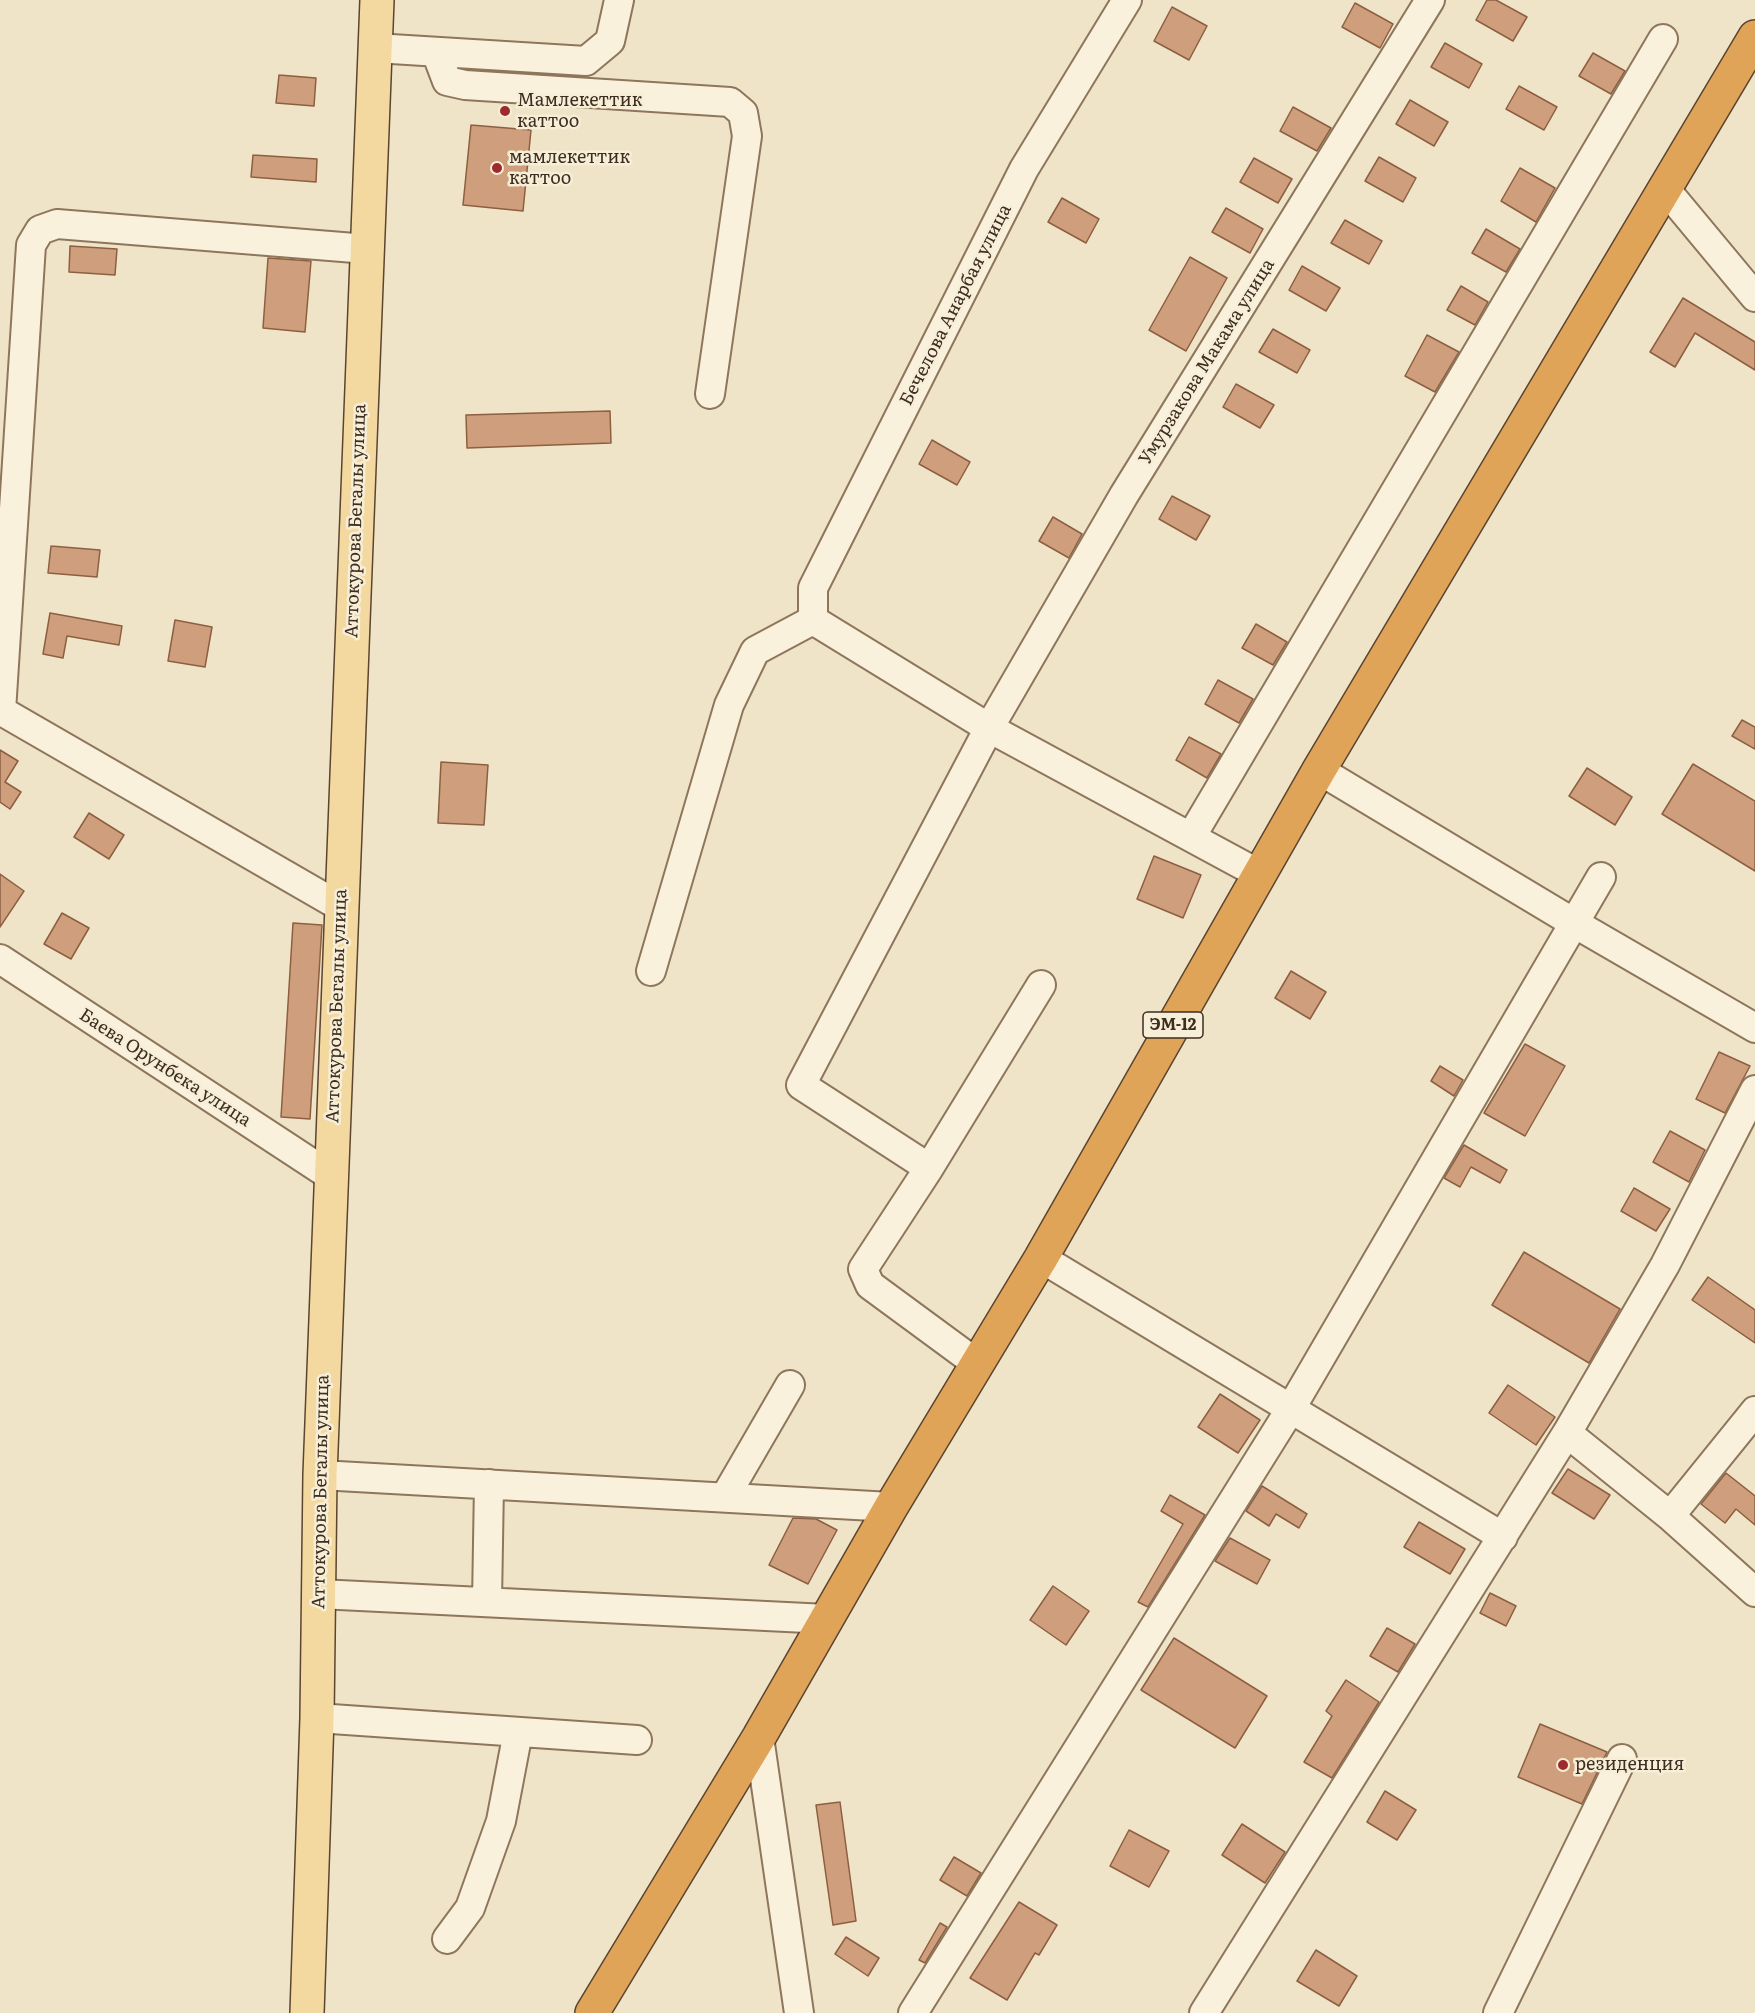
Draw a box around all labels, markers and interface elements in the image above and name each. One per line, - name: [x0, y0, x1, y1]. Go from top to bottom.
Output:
- place label: Мамлекеттик каттоо: [517, 90, 642, 132]
- marker: Мамлекеттик каттоо: [498, 104, 512, 118]
- place label: мамлекеттик каттоо: [509, 147, 630, 190]
- marker: мамлекеттик каттоо: [490, 161, 504, 175]
- street label: Бечелова Анарбая улица: [896, 201, 1016, 409]
- street label: Умурзакова Макама улица: [1135, 255, 1279, 469]
- street label: Аттокурова Бегалы улица: [341, 403, 371, 639]
- street label: Аттокурова Бегалы улица: [322, 888, 352, 1124]
- street label: Баева Орунбека улица: [75, 1004, 255, 1132]
- road number: ЭМ-12: [1143, 1012, 1203, 1038]
- street label: Аттокурова Бегалы улица: [308, 1375, 334, 1609]
- place label: резиденция: [1575, 1754, 1684, 1776]
- marker: резиденция: [1556, 1758, 1570, 1772]

